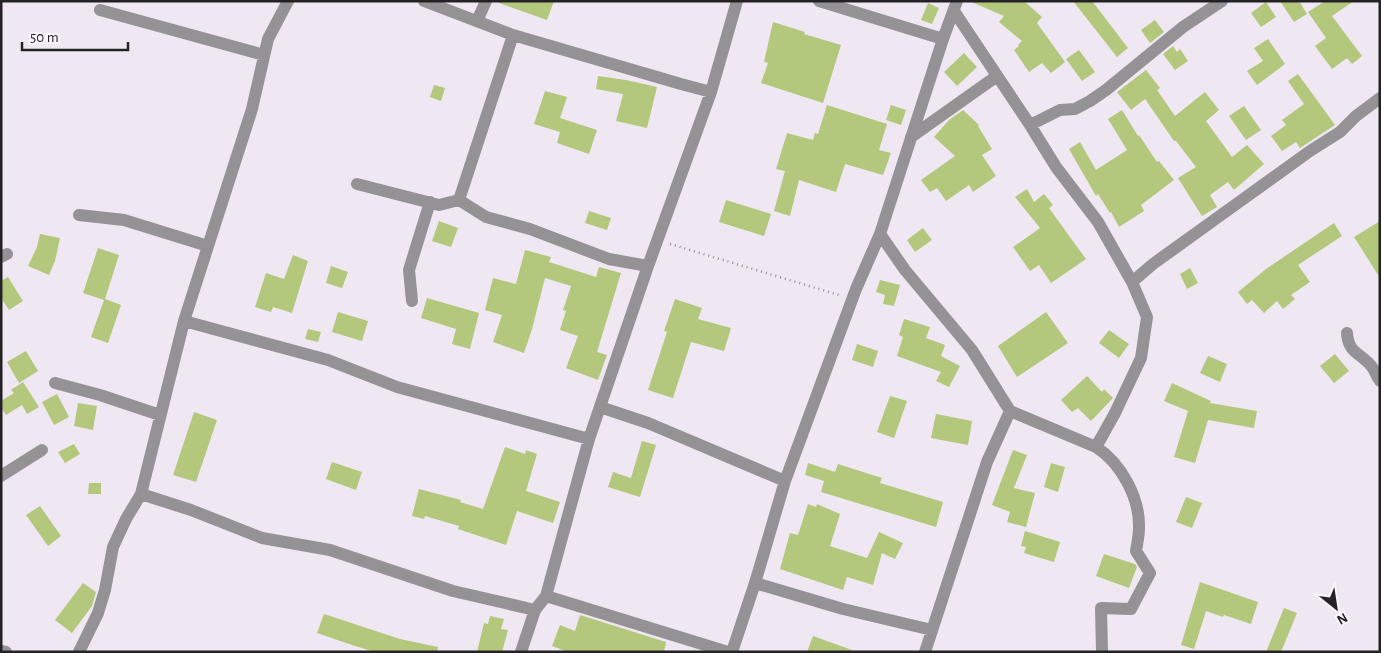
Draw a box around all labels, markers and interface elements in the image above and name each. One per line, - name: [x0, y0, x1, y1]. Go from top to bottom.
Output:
- scale bar: [22, 20, 129, 52]
- text: 50 m: [30, 30, 59, 45]
- north arrow: [1311, 583, 1361, 633]
- text: N: [1334, 610, 1350, 627]

